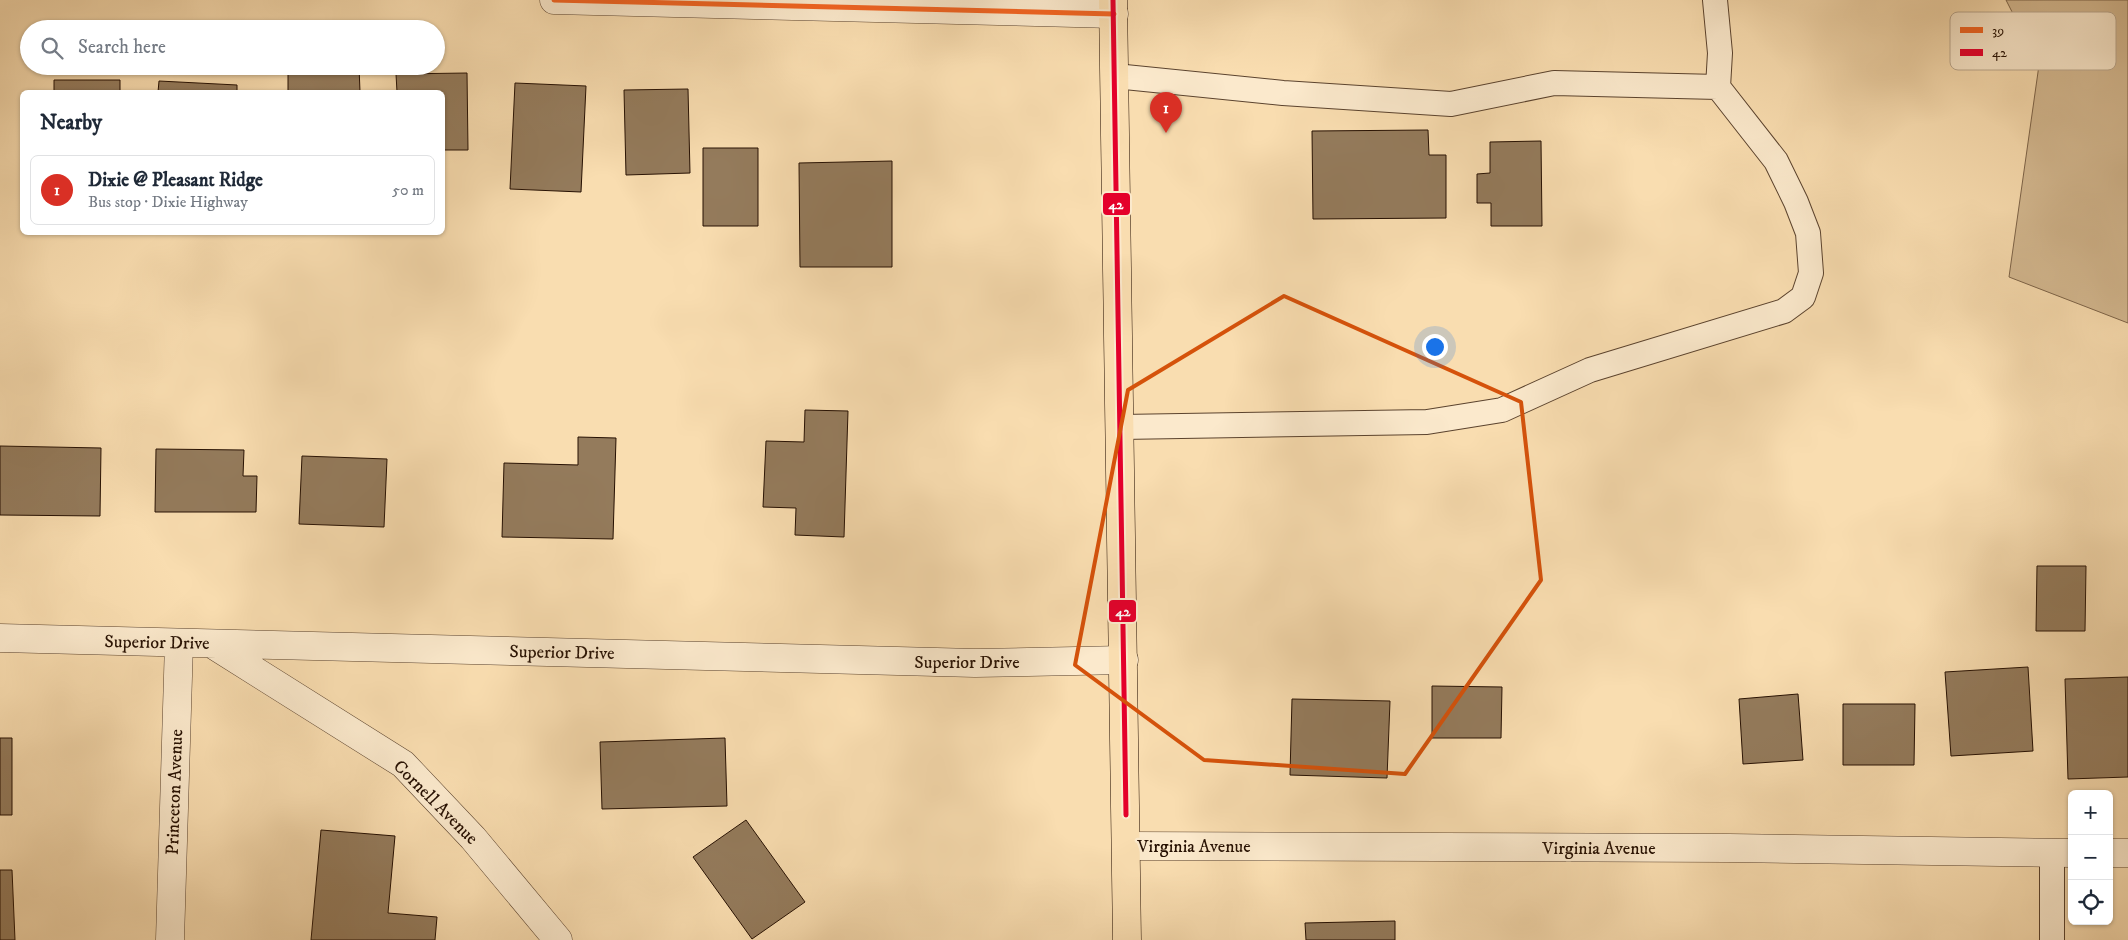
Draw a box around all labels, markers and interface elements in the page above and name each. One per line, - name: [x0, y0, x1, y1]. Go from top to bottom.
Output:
- legend: [1950, 12, 2116, 70]
- search box: [20, 20, 445, 75]
- text: 39: [1992, 22, 2004, 40]
- icon: search: [38, 34, 66, 62]
- text: Search here: [78, 36, 166, 59]
- text: 42: [1992, 44, 2007, 62]
- pin: 1: [1150, 92, 1182, 133]
- text: Nearby: [40, 110, 102, 136]
- text: Dixie @ Pleasant Ridge: [88, 169, 263, 192]
- text: 1: [54, 180, 60, 200]
- text: 50 m: [392, 180, 424, 200]
- text: Bus stop · Dixie Highway: [88, 192, 248, 212]
- line badge: 42: [1102, 192, 1131, 216]
- text: 42: [1108, 196, 1125, 214]
- your location: [1422, 334, 1448, 360]
- line badge: 42: [1108, 599, 1137, 623]
- text: 42: [1115, 603, 1132, 621]
- street label: Superior Drive: [104, 631, 210, 655]
- street label: Superior Drive: [509, 641, 615, 665]
- street label: Superior Drive: [914, 652, 1020, 674]
- street label: Princeton Avenue: [162, 729, 188, 855]
- street label: Cornell Avenue: [388, 756, 482, 850]
- map controls: [2068, 790, 2113, 925]
- button: +: [2068, 790, 2113, 835]
- button: −: [2068, 835, 2113, 880]
- street label: Virginia Avenue: [1136, 836, 1251, 858]
- street label: Virginia Avenue: [1541, 838, 1656, 860]
- button: locate: [2068, 880, 2113, 925]

